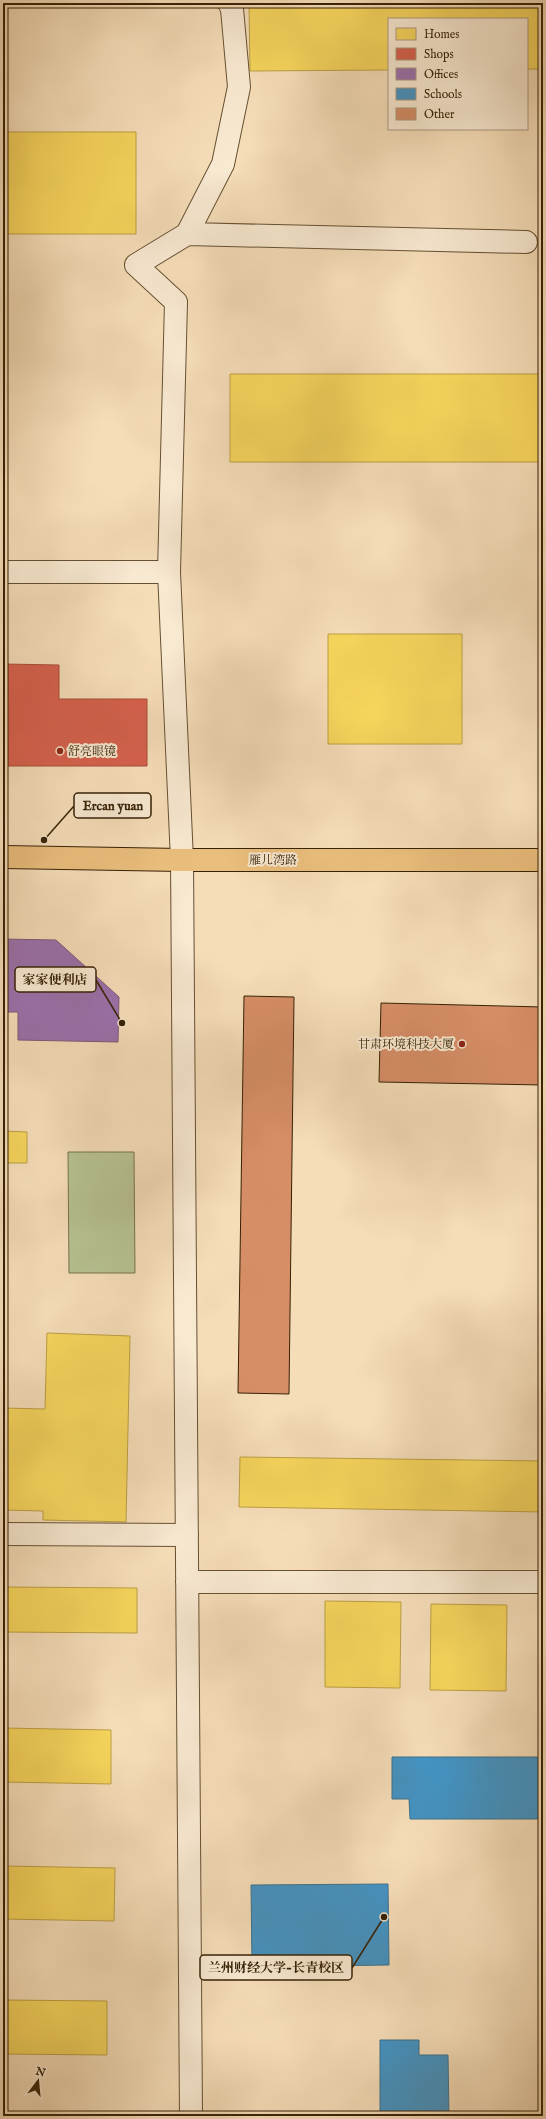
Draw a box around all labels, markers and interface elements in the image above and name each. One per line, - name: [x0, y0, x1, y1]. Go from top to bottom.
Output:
- legend: [388, 18, 528, 130]
- text: Homes: [424, 27, 460, 42]
- text: Shops: [424, 47, 454, 63]
- text: Offices: [424, 67, 458, 82]
- text: Schools: [424, 87, 462, 102]
- text: Other: [424, 107, 455, 122]
- place label: 舒亮眼镜: [68, 744, 116, 759]
- marker: 舒亮眼镜: [55, 746, 65, 756]
- callout: Ercan yuan: [74, 793, 151, 818]
- text: Ercan yuan: [83, 798, 143, 815]
- street label: 雁儿湾路: [249, 853, 297, 868]
- callout: 家家便利店: [15, 967, 96, 992]
- text: 家家便利店: [22, 972, 88, 989]
- place label: 甘肃环境科技大厦: [358, 1037, 454, 1052]
- marker: 甘肃环境科技大厦: [457, 1039, 467, 1049]
- callout: 兰州财经大学-长青校区: [200, 1955, 352, 1980]
- text: 兰州财经大学-长青校区: [208, 1960, 344, 1977]
- north arrow: [18, 2061, 58, 2101]
- text: N: [33, 2064, 47, 2081]

